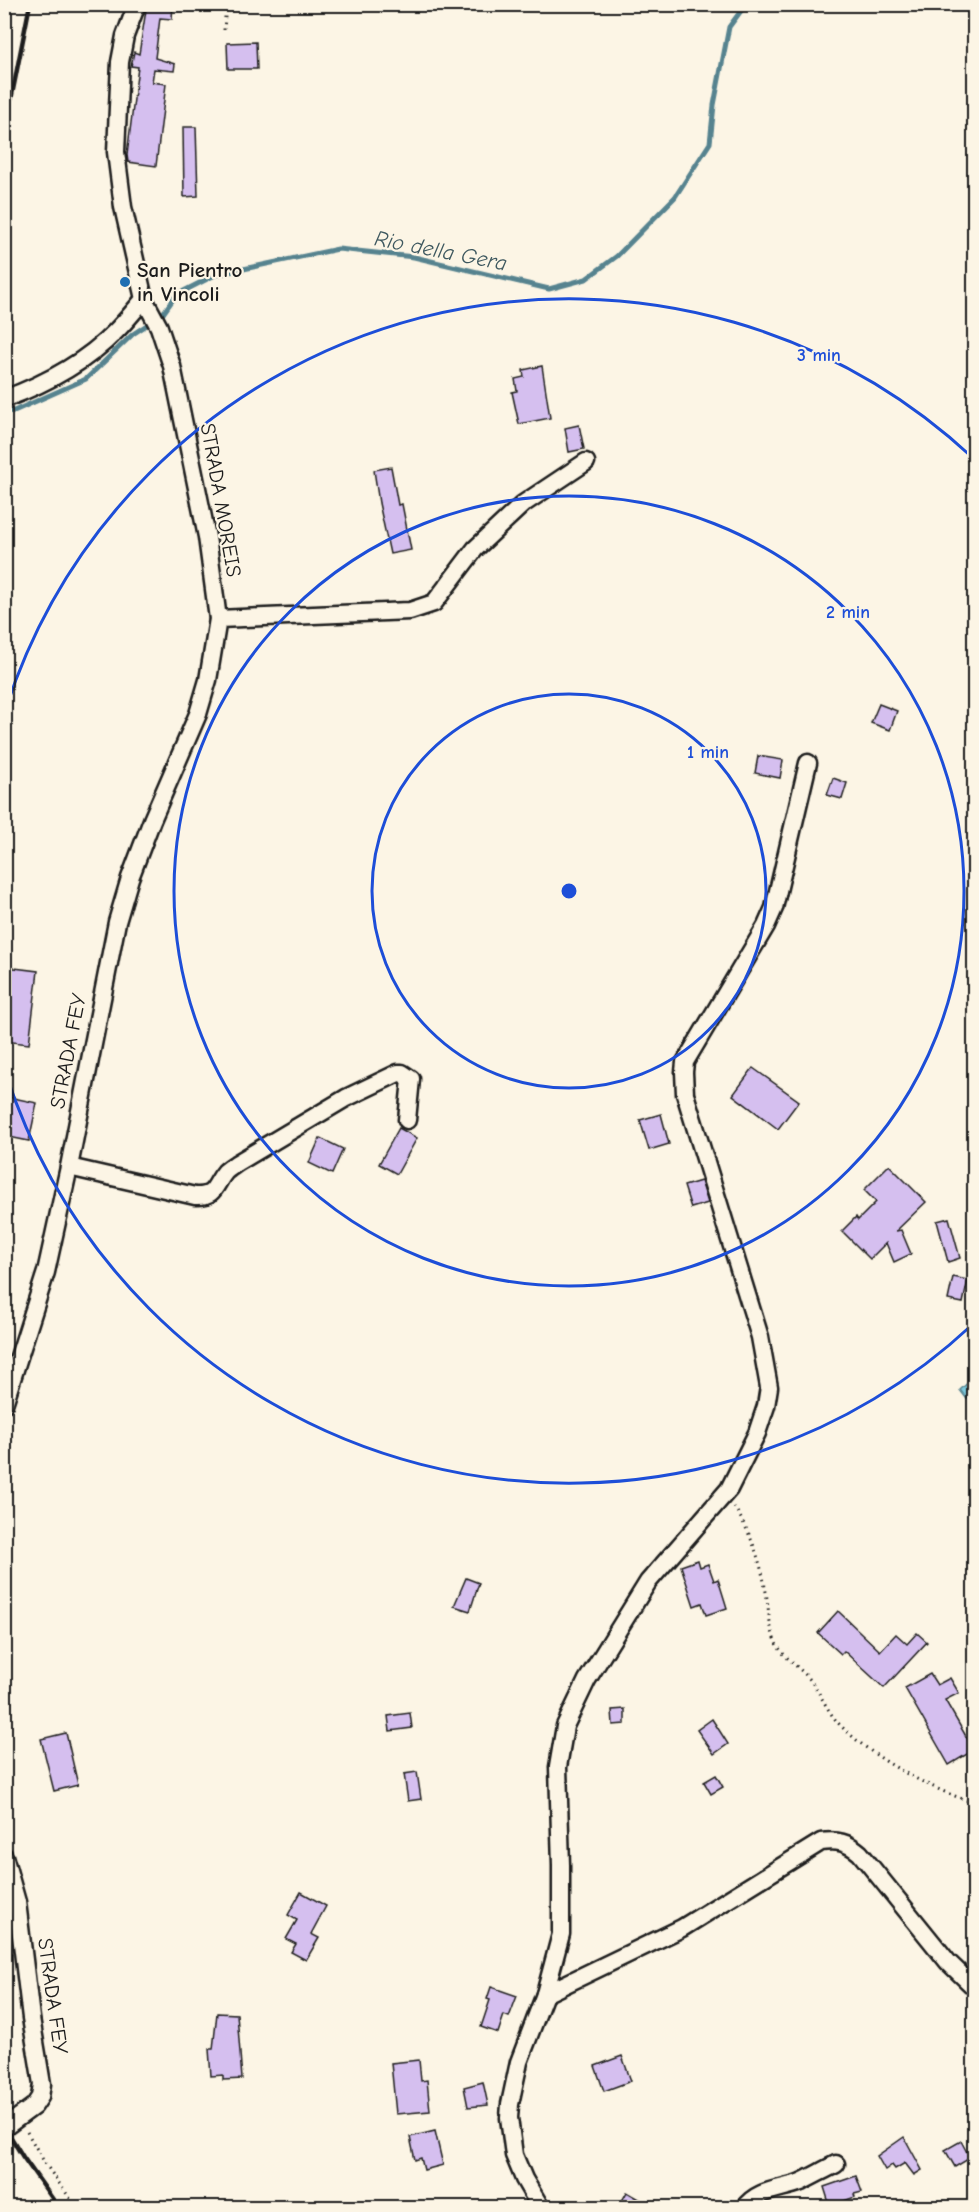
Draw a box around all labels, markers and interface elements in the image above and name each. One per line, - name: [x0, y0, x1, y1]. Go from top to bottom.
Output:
- water label: Rio della Gera: [372, 225, 509, 277]
- place label: San Pientro in Vincoli: [137, 258, 242, 306]
- marker: San Pientro in Vincoli: [118, 275, 132, 289]
- text: 3 min: [797, 345, 841, 366]
- street label: STRADA MOREIS: [196, 421, 246, 579]
- text: 2 min: [826, 602, 870, 623]
- text: 1 min: [687, 742, 729, 763]
- centre of rings: [559, 881, 579, 901]
- street label: STRADA FEY: [45, 991, 91, 1111]
- street label: STRADA FEY: [33, 1936, 73, 2056]

